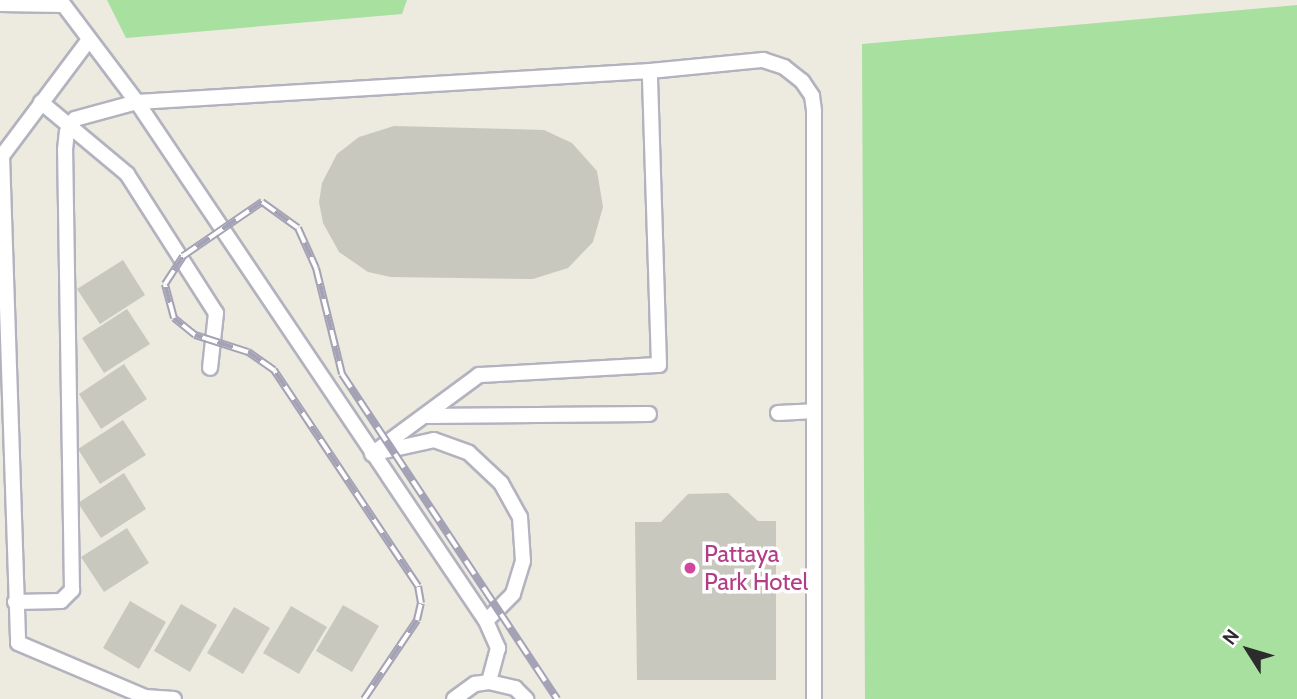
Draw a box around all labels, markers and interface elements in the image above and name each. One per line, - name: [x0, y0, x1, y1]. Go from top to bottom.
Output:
- place label: Pattaya Park Hotel: [704, 540, 808, 596]
- marker: Pattaya Park Hotel: [682, 560, 698, 576]
- north arrow: [1213, 615, 1283, 685]
- text: N: [1218, 625, 1244, 649]

